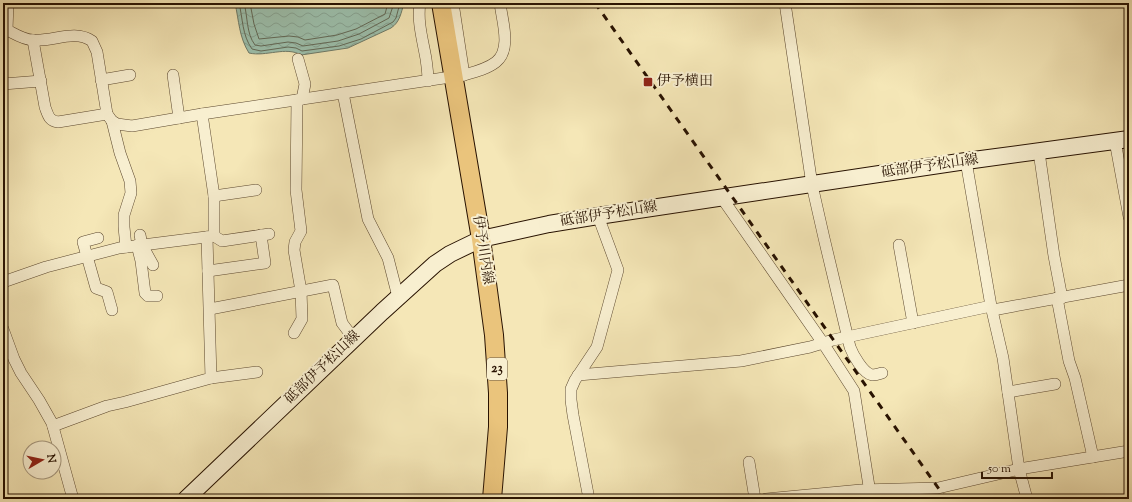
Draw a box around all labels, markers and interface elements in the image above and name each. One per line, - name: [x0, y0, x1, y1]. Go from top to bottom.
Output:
- place label: 伊予横田: [657, 72, 713, 92]
- marker: 伊予横田: [642, 76, 654, 88]
- street label: 砥部伊予松山線: [880, 150, 980, 184]
- street label: 砥部伊予松山線: [559, 197, 659, 233]
- street label: 伊予川内線: [467, 214, 497, 286]
- street label: 砥部伊予松山線: [281, 327, 365, 409]
- road number: 23: [487, 358, 507, 380]
- north arrow: [22, 440, 62, 480]
- text: N: [42, 452, 60, 464]
- scale bar: [982, 454, 1052, 480]
- text: 50 m: [987, 460, 1011, 478]

